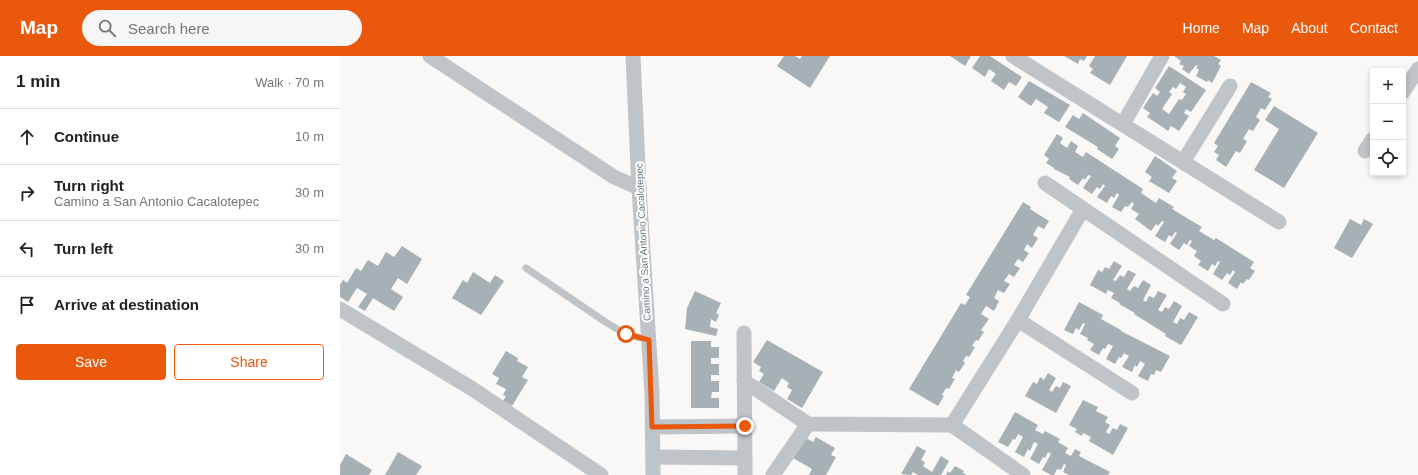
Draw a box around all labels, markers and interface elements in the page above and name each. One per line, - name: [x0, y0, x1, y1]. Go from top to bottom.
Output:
- search box: [82, 10, 362, 46]
- text: Map: [20, 17, 58, 38]
- icon: search: [96, 17, 118, 39]
- text: Search here: [128, 20, 210, 37]
- text: Home: [1183, 20, 1220, 36]
- text: Map: [1242, 20, 1269, 36]
- text: About: [1291, 20, 1328, 36]
- text: Contact: [1350, 20, 1398, 36]
- map controls: [1370, 68, 1406, 176]
- button: +: [1370, 68, 1406, 104]
- text: 1 min: [16, 72, 60, 91]
- text: Walk · 70 m: [255, 75, 324, 90]
- button: −: [1370, 104, 1406, 140]
- icon: ahead: [16, 126, 38, 148]
- text: Continue: [54, 128, 119, 145]
- text: 10 m: [295, 129, 324, 144]
- button: locate: [1370, 140, 1406, 176]
- street label: Camino a San Antonio Cacalotepec: [633, 163, 653, 321]
- text: Turn right: [54, 177, 124, 194]
- icon: right: [16, 182, 38, 204]
- text: 30 m: [295, 185, 324, 200]
- text: Camino a San Antonio Cacalotepec: [54, 194, 259, 209]
- icon: left: [16, 238, 38, 260]
- text: Turn left: [54, 240, 113, 257]
- text: 30 m: [295, 241, 324, 256]
- icon: arrive: [16, 294, 38, 316]
- text: Arrive at destination: [54, 296, 199, 313]
- route start: [617, 325, 635, 343]
- button: Save: [16, 344, 166, 380]
- button: Share: [174, 344, 324, 380]
- route end: [736, 417, 754, 435]

